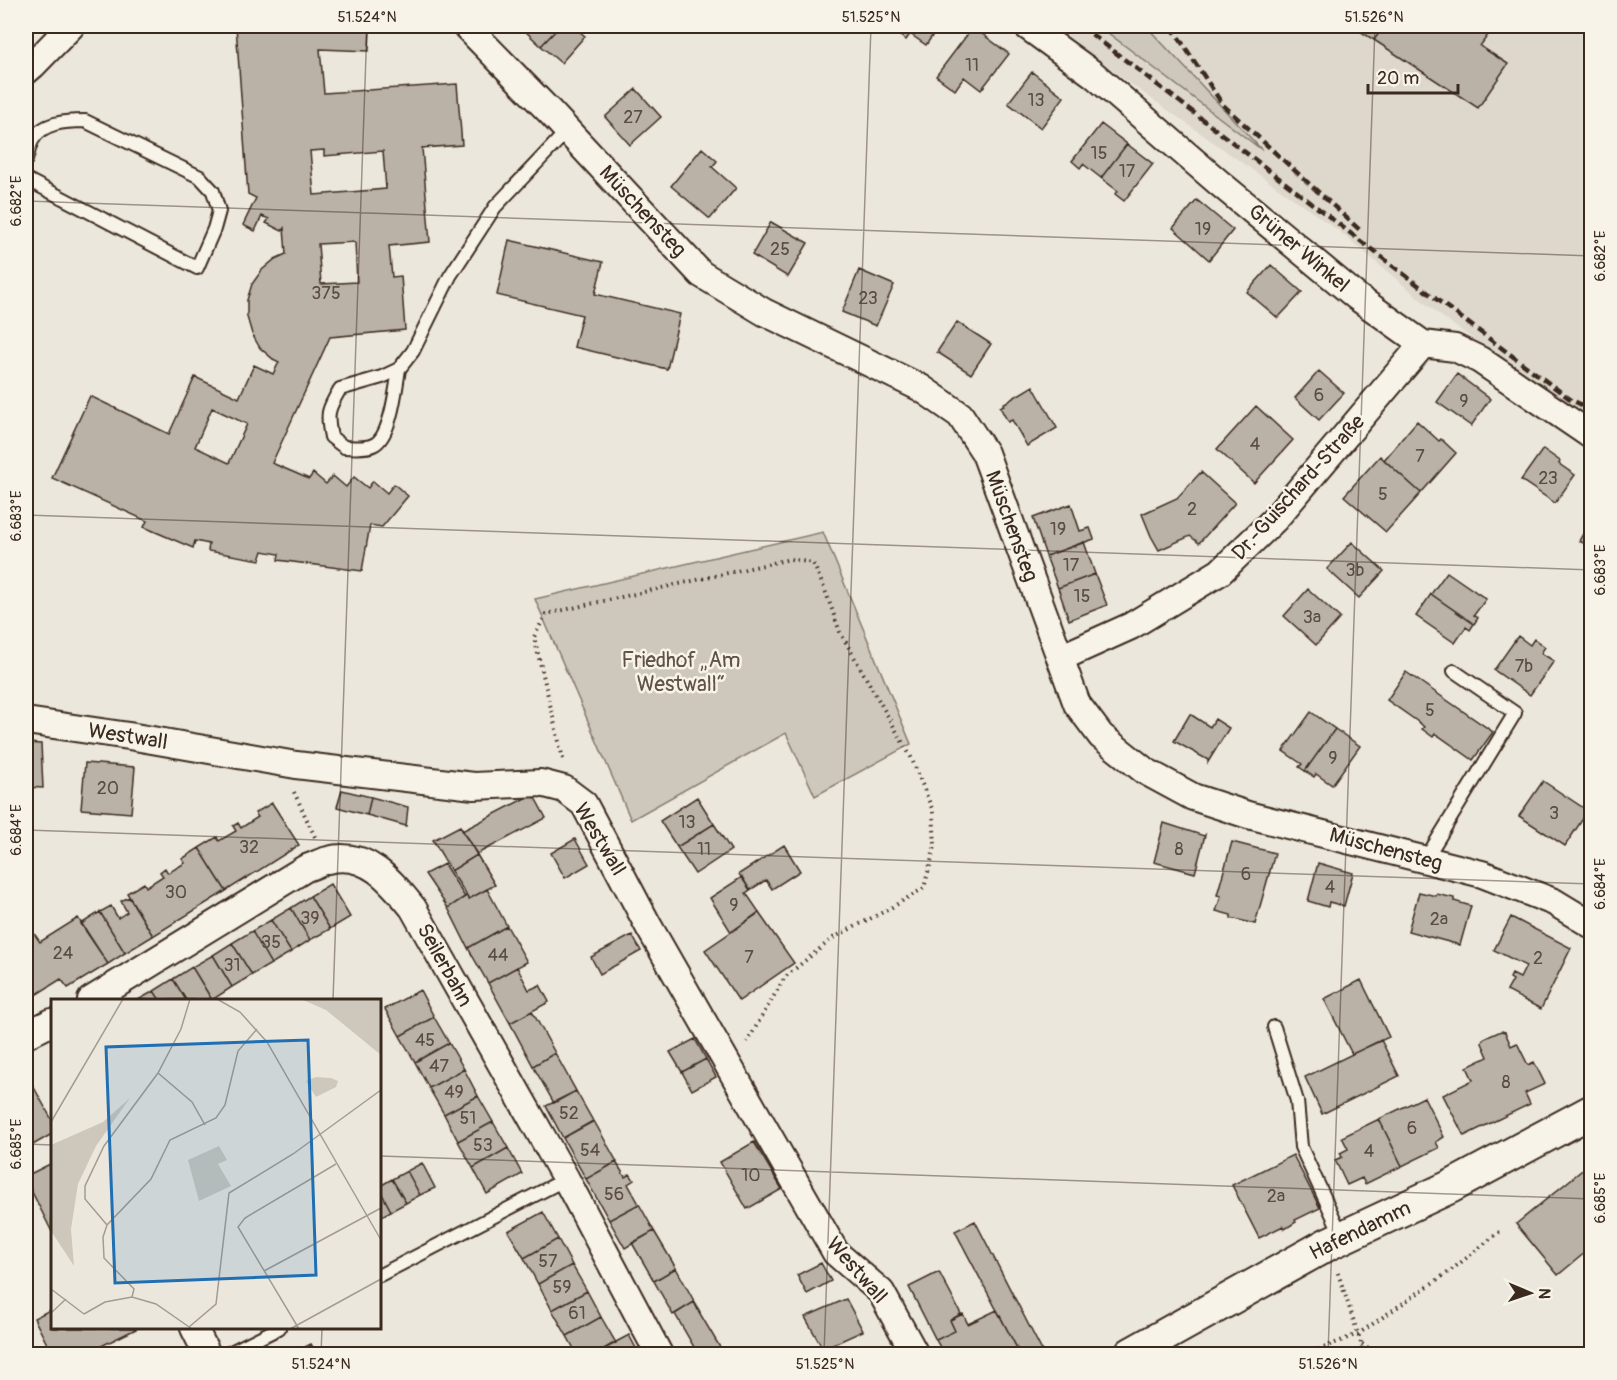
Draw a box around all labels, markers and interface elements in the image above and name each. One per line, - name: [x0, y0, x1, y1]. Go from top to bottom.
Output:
- text: 51.524°N: [337, 8, 397, 27]
- text: 51.525°N: [842, 8, 900, 27]
- text: 51.526°N: [1344, 8, 1404, 27]
- house number: 11: [965, 54, 979, 77]
- scale bar: [1368, 57, 1458, 95]
- text: 20 m: [1377, 67, 1419, 90]
- house number: 13: [1027, 89, 1045, 112]
- house number: 27: [623, 106, 643, 129]
- house number: 15: [1091, 142, 1107, 165]
- street label: Müschensteg: [593, 160, 692, 263]
- house number: 17: [1119, 160, 1136, 183]
- text: 6.682°E: [7, 175, 26, 227]
- street label: Grüner Winkel: [1242, 198, 1355, 299]
- house number: 19: [1195, 218, 1211, 241]
- text: 6.682°E: [1591, 230, 1610, 282]
- house number: 25: [770, 238, 790, 261]
- house number: 375: [311, 282, 341, 305]
- house number: 23: [858, 287, 878, 310]
- house number: 6: [1314, 384, 1324, 407]
- house number: 9: [1459, 390, 1469, 413]
- street label: Dr.-Guischard-Straße: [1226, 408, 1371, 566]
- house number: 4: [1250, 433, 1261, 456]
- house number: 7: [1415, 445, 1425, 468]
- street label: Müschensteg: [979, 467, 1044, 585]
- house number: 23: [1538, 467, 1558, 490]
- house number: 5: [1378, 483, 1388, 506]
- text: 6.683°E: [7, 490, 26, 542]
- house number: 2: [1187, 498, 1197, 521]
- house number: 19: [1050, 518, 1066, 541]
- text: 6.683°E: [1591, 544, 1610, 596]
- house number: 17: [1063, 554, 1080, 577]
- house number: 3b: [1346, 559, 1365, 582]
- house number: 15: [1074, 585, 1090, 608]
- house number: 3a: [1303, 606, 1321, 629]
- park label: Friedhof „Am Westwall“: [622, 647, 740, 698]
- house number: 7b: [1515, 655, 1533, 678]
- house number: 5: [1425, 699, 1435, 722]
- street label: Westwall: [86, 717, 170, 756]
- house number: 9: [1328, 747, 1338, 770]
- house number: 20: [97, 777, 119, 800]
- street label: Westwall: [567, 798, 632, 881]
- house number: 3: [1549, 802, 1559, 825]
- text: 6.684°E: [7, 804, 26, 856]
- house number: 13: [678, 811, 696, 834]
- street label: Müschensteg: [1326, 821, 1445, 878]
- house number: 32: [239, 836, 259, 859]
- house number: 11: [697, 838, 711, 861]
- house number: 8: [1174, 838, 1184, 861]
- text: 6.684°E: [1591, 858, 1610, 910]
- house number: 6: [1241, 863, 1251, 886]
- house number: 4: [1325, 876, 1336, 899]
- house number: 30: [165, 881, 187, 904]
- house number: 9: [729, 894, 739, 917]
- house number: 39: [300, 907, 320, 930]
- house number: 2a: [1430, 908, 1448, 931]
- street label: Seilerbahn: [411, 919, 478, 1012]
- house number: 35: [261, 931, 281, 954]
- house number: 24: [53, 942, 74, 965]
- house number: 44: [488, 944, 509, 967]
- house number: 7: [744, 946, 754, 969]
- house number: 2: [1533, 947, 1543, 970]
- house number: 31: [223, 954, 241, 977]
- inset map: [51, 999, 381, 1329]
- house number: 45: [415, 1029, 435, 1052]
- house number: 47: [429, 1055, 449, 1078]
- house number: 8: [1501, 1071, 1511, 1094]
- house number: 49: [444, 1081, 464, 1104]
- house number: 52: [559, 1102, 579, 1125]
- house number: 51: [460, 1107, 476, 1130]
- house number: 6: [1407, 1117, 1417, 1140]
- text: 6.685°E: [7, 1118, 26, 1169]
- house number: 53: [473, 1134, 493, 1157]
- house number: 54: [580, 1139, 601, 1162]
- house number: 4: [1364, 1140, 1375, 1163]
- house number: 10: [741, 1164, 761, 1187]
- text: 6.685°E: [1591, 1172, 1610, 1223]
- house number: 56: [604, 1183, 624, 1206]
- house number: 2a: [1267, 1185, 1285, 1208]
- street label: Hafendamm: [1305, 1194, 1415, 1267]
- street label: Westwall: [820, 1231, 893, 1309]
- house number: 57: [538, 1250, 558, 1273]
- north arrow: [1500, 1263, 1560, 1323]
- house number: 59: [552, 1276, 572, 1299]
- text: N: [1534, 1288, 1554, 1299]
- house number: 61: [568, 1302, 586, 1325]
- text: 51.524°N: [291, 1355, 351, 1374]
- text: 51.525°N: [796, 1355, 854, 1374]
- text: 51.526°N: [1298, 1355, 1358, 1374]

